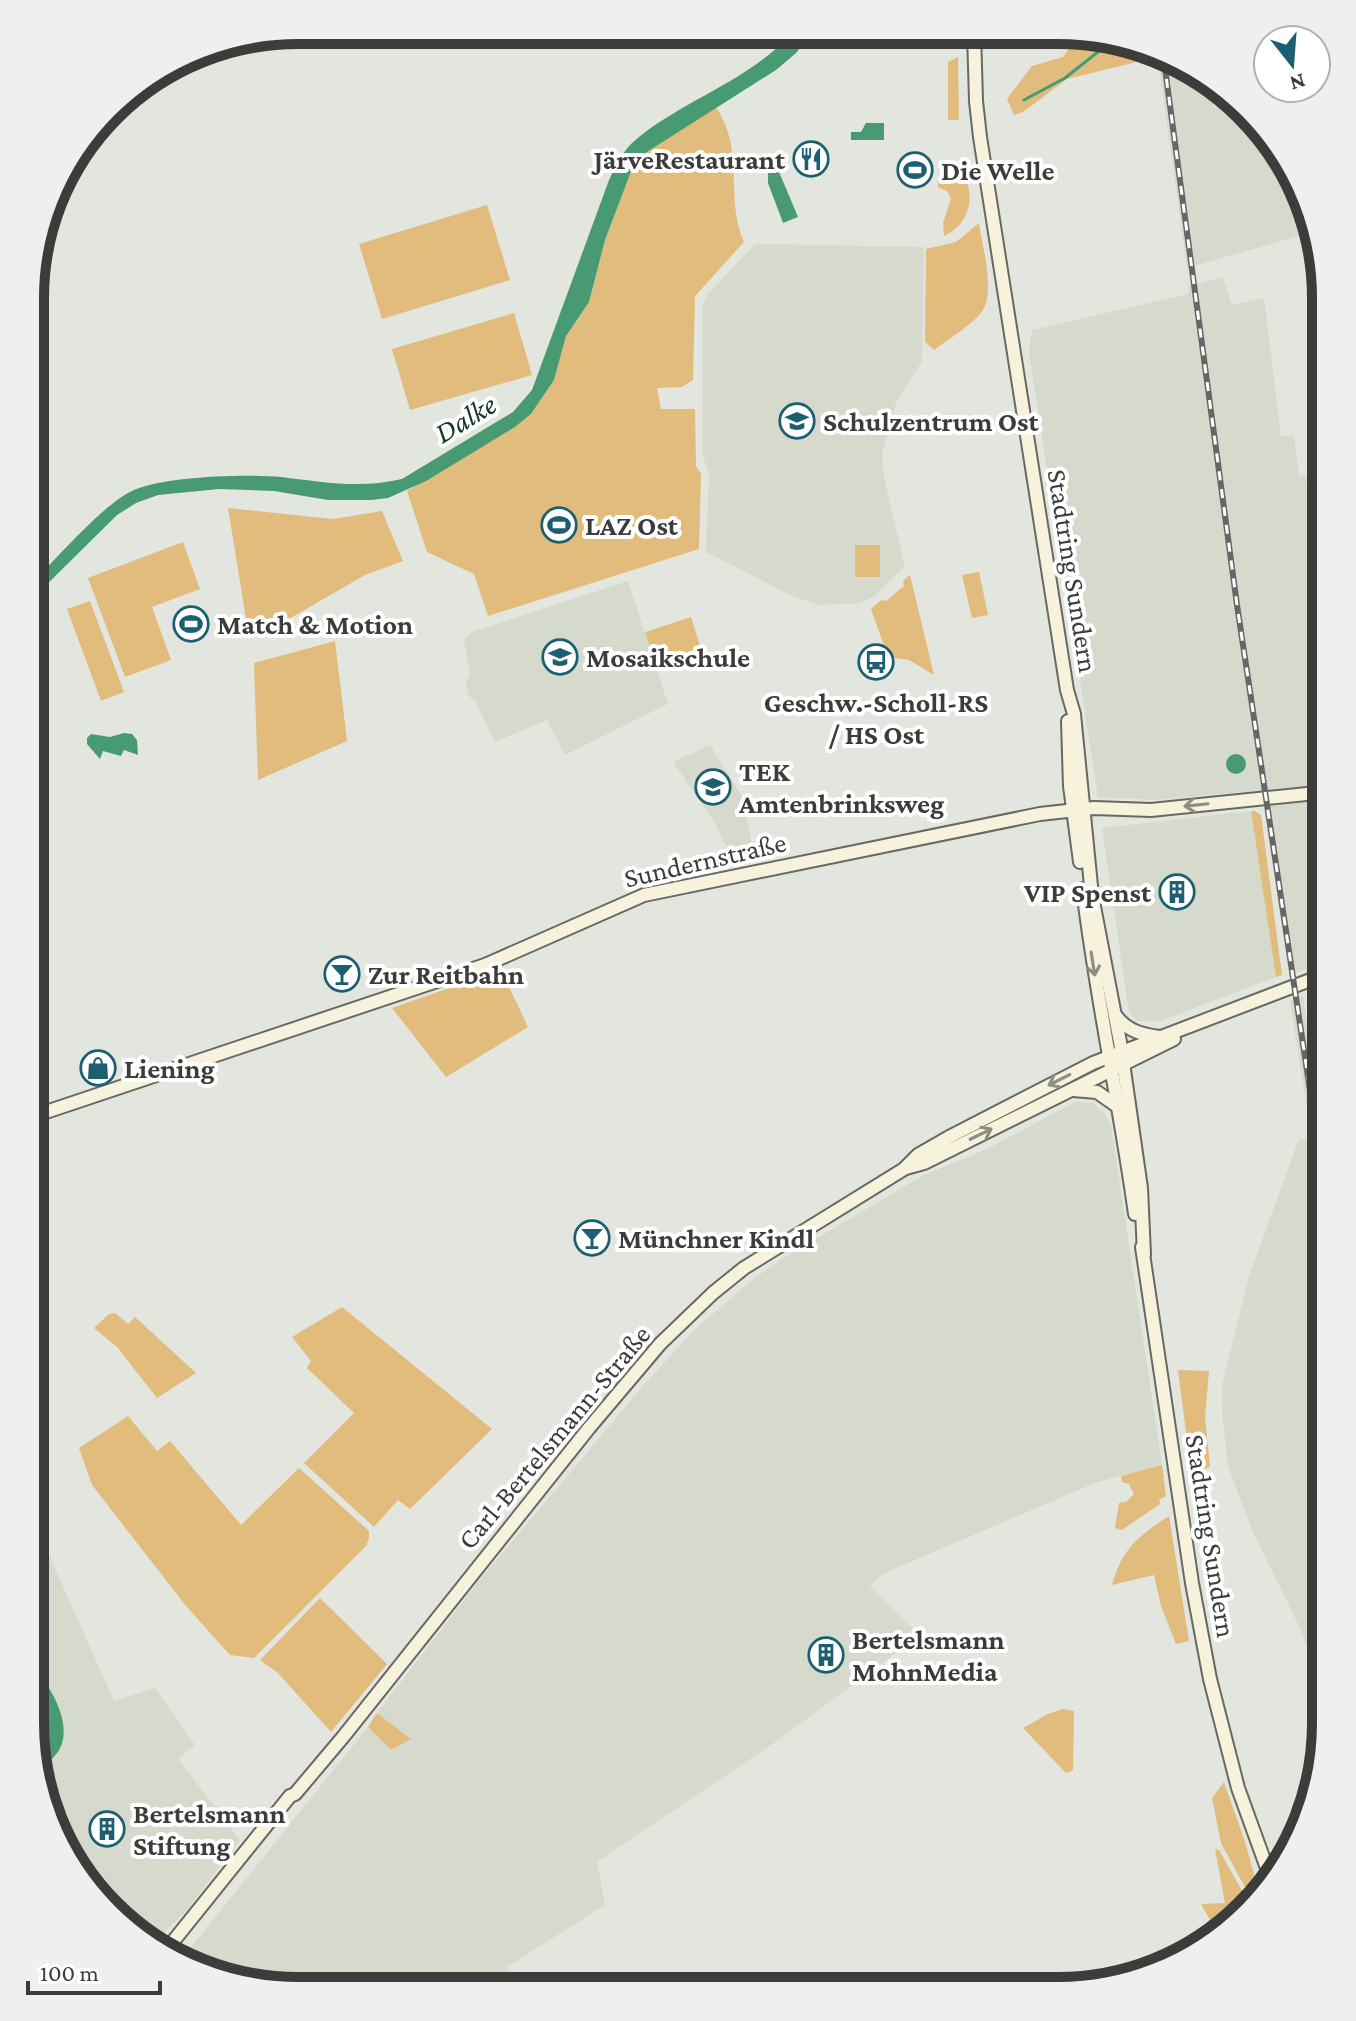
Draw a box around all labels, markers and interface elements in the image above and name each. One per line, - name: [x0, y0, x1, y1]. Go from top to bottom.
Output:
- north arrow: [1252, 24, 1332, 104]
- text: N: [1287, 69, 1309, 97]
- restaurant icon: JärveRestaurant: [792, 140, 830, 178]
- place label: JärveRestaurant: [591, 144, 786, 175]
- sports icon: Die Welle: [896, 151, 934, 189]
- place label: Die Welle: [941, 155, 1054, 186]
- water label: Dalke: [428, 387, 502, 449]
- school or university icon: Schulzentrum Ost: [778, 402, 816, 440]
- place label: Schulzentrum Ost: [823, 406, 1039, 437]
- street label: Stadtring Sundern: [1042, 467, 1104, 675]
- sports icon: LAZ Ost: [540, 506, 578, 544]
- place label: LAZ Ost: [585, 510, 679, 541]
- sports icon: Match & Motion: [172, 605, 210, 643]
- place label: Match & Motion: [217, 609, 413, 640]
- school or university icon: Mosaikschule: [541, 638, 579, 676]
- place label: Mosaikschule: [586, 642, 750, 673]
- bus stop icon: Geschw.-Scholl-RS / HS Ost: [857, 643, 895, 681]
- place label: Geschw.-Scholl-RS / HS Ost: [764, 687, 988, 750]
- place label: TEK Amtenbrinksweg: [738, 756, 944, 819]
- school or university icon: TEK Amtenbrinksweg: [694, 768, 732, 806]
- one-way arrow: [1183, 798, 1210, 813]
- street label: Sundernstraße: [621, 826, 789, 894]
- building icon: VIP Spenst: [1158, 873, 1196, 911]
- place label: VIP Spenst: [1023, 877, 1152, 908]
- one-way arrow: [1086, 950, 1101, 976]
- bar icon: Zur Reitbahn: [323, 955, 361, 993]
- place label: Zur Reitbahn: [368, 959, 524, 990]
- shop icon: Liening: [79, 1049, 117, 1087]
- place label: Liening: [124, 1053, 215, 1084]
- one-way arrow: [1048, 1073, 1072, 1088]
- one-way arrow: [968, 1126, 992, 1141]
- bar icon: Münchner Kindl: [573, 1219, 611, 1257]
- place label: Münchner Kindl: [618, 1223, 814, 1254]
- street label: Carl-Bertelsmann-Straße: [451, 1319, 657, 1555]
- street label: Stadtring Sundern: [1180, 1432, 1242, 1640]
- place label: Bertelsmann MohnMedia: [852, 1624, 1005, 1687]
- building icon: Bertelsmann MohnMedia: [807, 1636, 845, 1674]
- place label: Bertelsmann Stiftung: [133, 1798, 286, 1861]
- building icon: Bertelsmann Stiftung: [88, 1810, 126, 1848]
- scale bar: [28, 1945, 160, 1995]
- text: 100 m: [40, 1959, 99, 1986]

